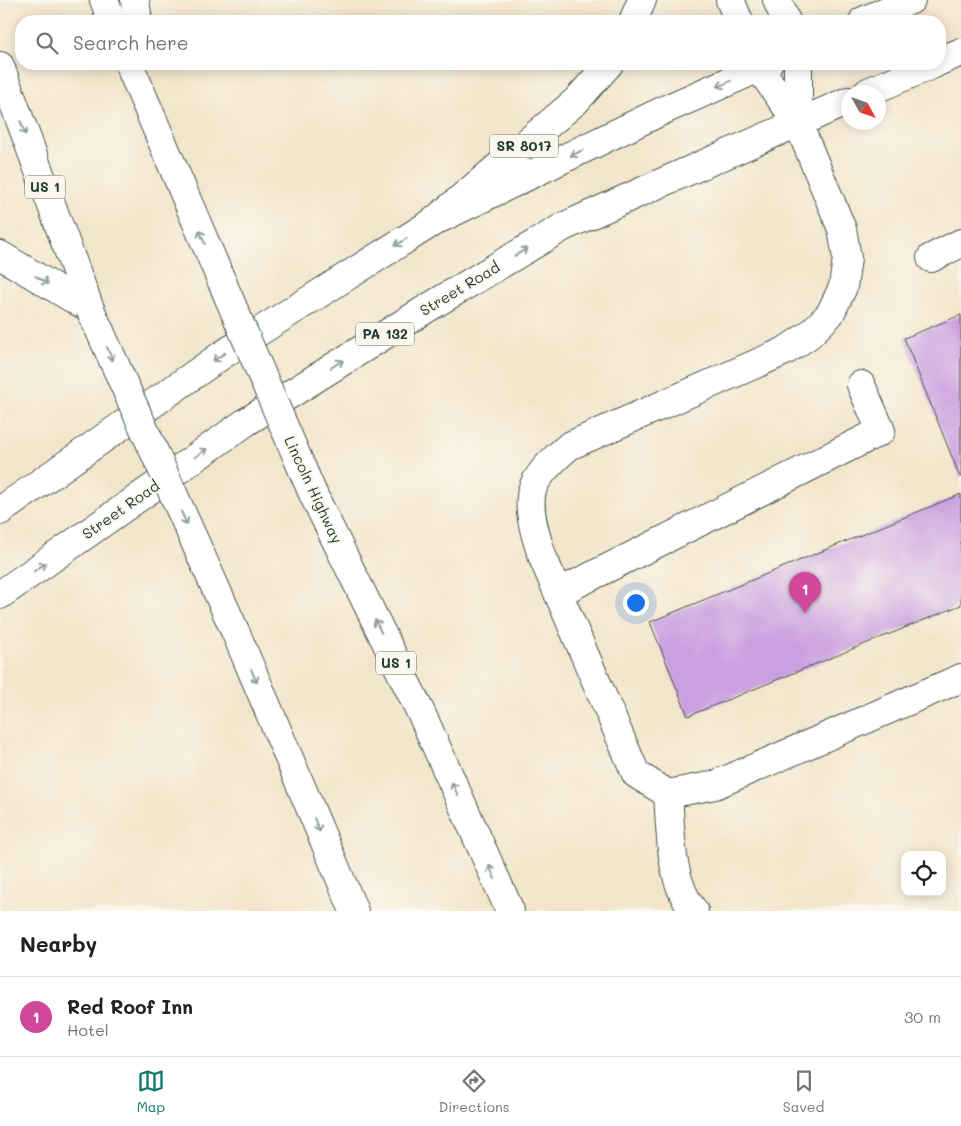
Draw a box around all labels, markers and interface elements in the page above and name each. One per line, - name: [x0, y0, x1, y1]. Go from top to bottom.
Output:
- search box: [15, 15, 946, 70]
- icon: search: [33, 29, 61, 57]
- text: Search here: [73, 30, 189, 55]
- one-way arrow: [717, 79, 732, 89]
- north arrow: [841, 85, 886, 130]
- one-way arrow: [19, 119, 28, 135]
- road number: SR 8017: [490, 134, 558, 158]
- one-way arrow: [570, 148, 585, 158]
- road number: US 1: [25, 176, 65, 198]
- one-way arrow: [197, 230, 207, 245]
- one-way arrow: [395, 238, 409, 248]
- one-way arrow: [513, 247, 527, 257]
- street label: Street Road: [416, 256, 503, 320]
- one-way arrow: [34, 276, 48, 286]
- road number: PA 132: [356, 322, 414, 346]
- one-way arrow: [106, 346, 116, 361]
- one-way arrow: [213, 352, 227, 362]
- one-way arrow: [330, 359, 344, 369]
- street label: Lincoln Highway: [280, 432, 348, 547]
- one-way arrow: [194, 448, 208, 458]
- street label: Street Road: [78, 475, 163, 543]
- one-way arrow: [180, 510, 189, 525]
- one-way arrow: [33, 562, 47, 572]
- pin: 1: [789, 572, 821, 613]
- your location: [623, 590, 649, 616]
- one-way arrow: [373, 619, 382, 634]
- road number: US 1: [376, 651, 416, 674]
- one-way arrow: [249, 668, 259, 683]
- one-way arrow: [449, 782, 459, 797]
- one-way arrow: [313, 817, 323, 832]
- map controls: [901, 851, 946, 896]
- button: locate: [901, 851, 946, 896]
- one-way arrow: [487, 865, 496, 880]
- text: Nearby: [20, 930, 97, 957]
- text: Red Roof Inn: [67, 994, 193, 1019]
- text: 1: [32, 1006, 40, 1027]
- text: 30 m: [904, 1006, 941, 1027]
- text: Hotel: [67, 1019, 109, 1040]
- tab: Map: [137, 1067, 165, 1116]
- tab: Directions: [438, 1067, 510, 1116]
- tab: Saved: [783, 1067, 824, 1116]

